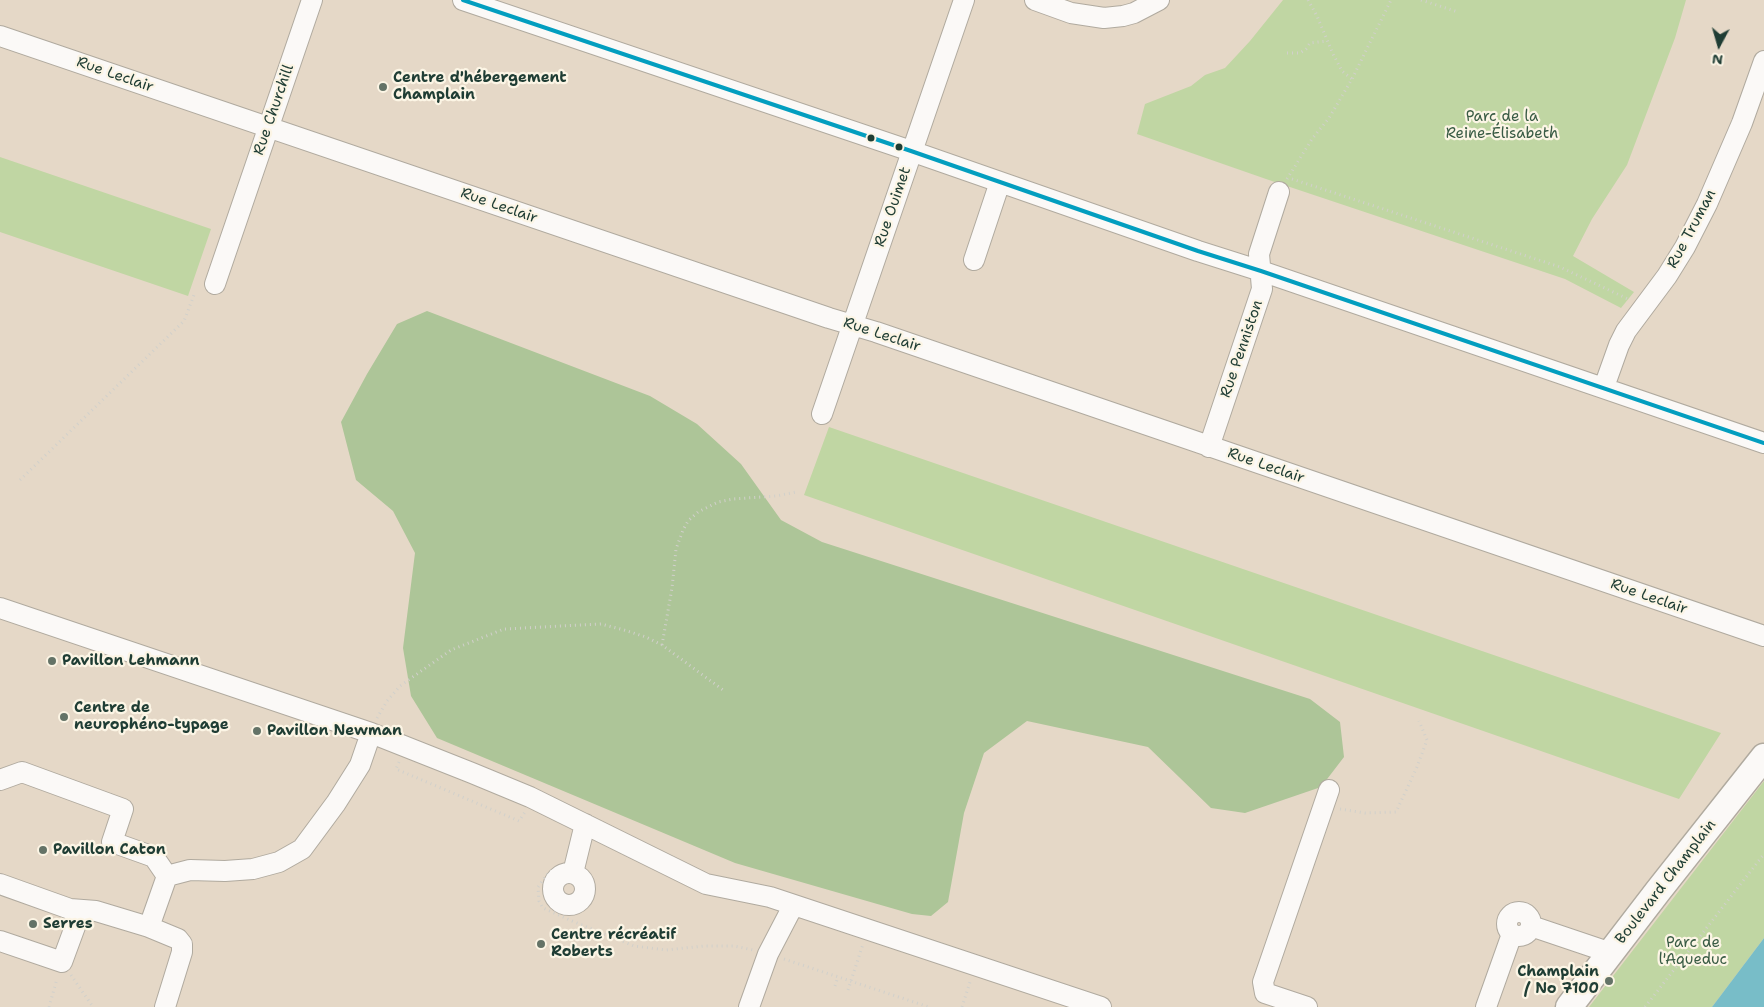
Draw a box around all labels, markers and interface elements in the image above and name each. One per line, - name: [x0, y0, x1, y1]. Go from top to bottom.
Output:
- north arrow: [1694, 20, 1744, 70]
- text: N: [1711, 50, 1724, 69]
- street label: Rue Leclair: [74, 53, 156, 97]
- street label: Rue Churchill: [250, 62, 298, 158]
- place label: Centre d'hébergement Champlain: [393, 69, 567, 104]
- marker: Centre d'hébergement Champlain: [377, 81, 389, 93]
- park label: Parc de la Reine-Élisabeth: [1446, 108, 1558, 143]
- unlabelled marker: [866, 133, 876, 143]
- unlabelled marker: [894, 142, 904, 152]
- street label: Rue Ouimet: [871, 165, 915, 249]
- street label: Rue Leclair: [458, 184, 540, 228]
- street label: Rue Truman: [1664, 186, 1720, 272]
- street label: Rue Penniston: [1217, 298, 1267, 400]
- street label: Rue Leclair: [841, 314, 923, 356]
- street label: Rue Leclair: [1225, 444, 1307, 488]
- street label: Rue Leclair: [1608, 575, 1690, 619]
- place label: Pavillon Lehmann: [62, 652, 199, 670]
- marker: Pavillon Lehmann: [46, 655, 58, 667]
- place label: Centre de neurophéno-typage: [74, 699, 229, 734]
- marker: Centre de neurophéno-typage: [58, 711, 70, 723]
- place label: Pavillon Newman: [267, 722, 402, 740]
- marker: Pavillon Newman: [251, 725, 263, 737]
- street label: Boulevard Champlain: [1612, 816, 1720, 948]
- place label: Pavillon Caton: [53, 841, 166, 859]
- marker: Pavillon Caton: [37, 844, 49, 856]
- place label: Serres: [43, 915, 93, 933]
- marker: Serres: [27, 918, 39, 930]
- place label: Centre récréatif Roberts: [551, 926, 676, 961]
- park label: Parc de l'Aqueduc: [1659, 934, 1727, 969]
- marker: Centre récréatif Roberts: [535, 938, 547, 950]
- place label: Champlain / No 7100: [1517, 963, 1599, 998]
- marker: Champlain / No 7100: [1603, 975, 1615, 987]

